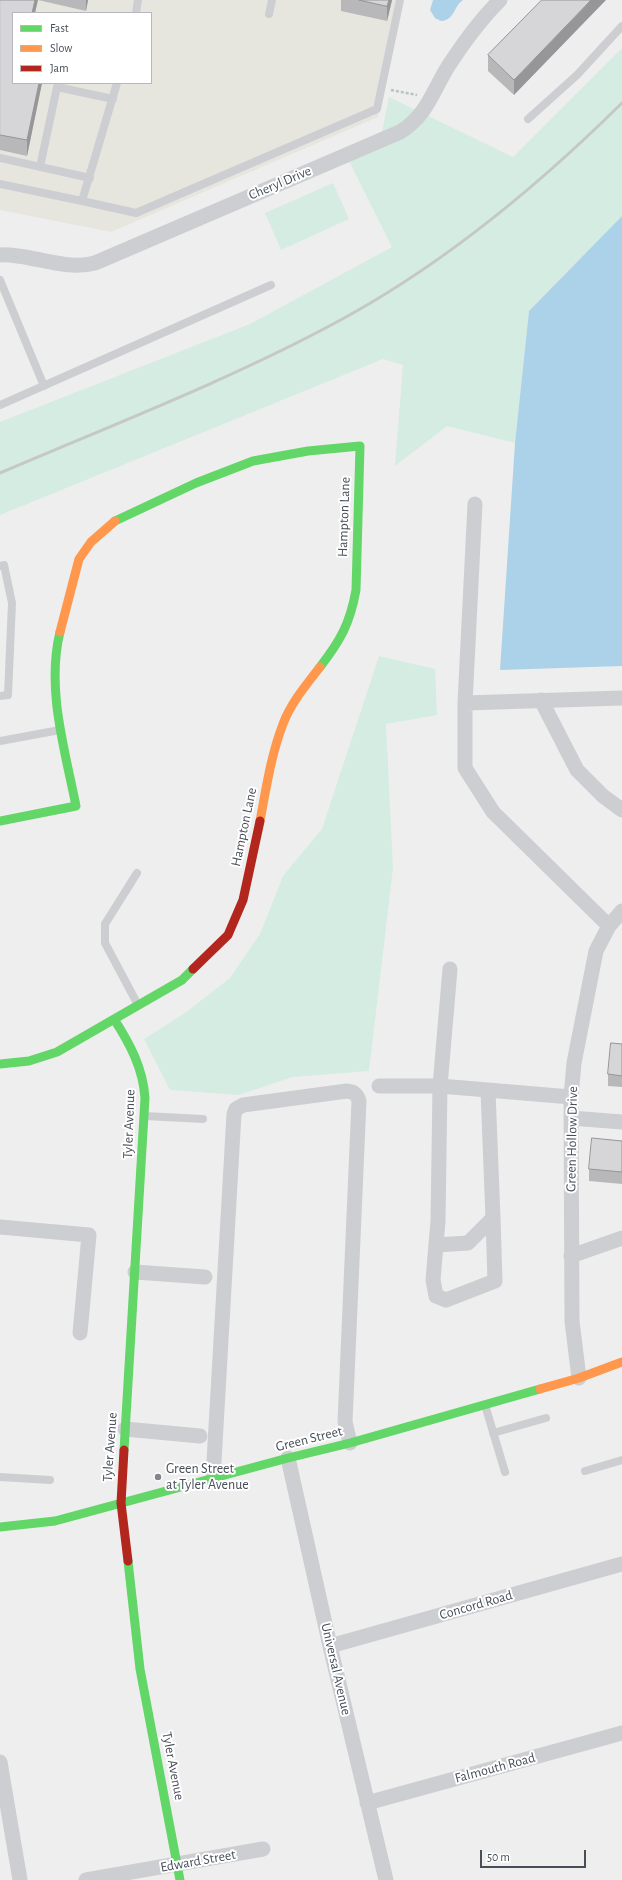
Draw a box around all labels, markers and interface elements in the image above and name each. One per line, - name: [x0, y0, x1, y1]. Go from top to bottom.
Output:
- legend: [12, 12, 152, 84]
- text: Fast: [50, 22, 69, 34]
- text: Slow: [50, 42, 72, 54]
- text: Jam: [50, 62, 69, 74]
- street label: Cheryl Drive: [246, 162, 314, 204]
- street label: Hampton Lane: [334, 477, 354, 557]
- street label: Hampton Lane: [227, 786, 261, 868]
- street label: Green Hollow Drive: [563, 1086, 581, 1192]
- street label: Tyler Avenue: [119, 1089, 139, 1159]
- street label: Tyler Avenue: [99, 1412, 121, 1482]
- street label: Green Street: [274, 1423, 344, 1455]
- place label: Green Street at Tyler Avenue: [166, 1461, 249, 1494]
- marker: Green Street at Tyler Avenue: [153, 1472, 163, 1482]
- street label: Concord Road: [438, 1587, 514, 1623]
- street label: Universal Avenue: [317, 1621, 355, 1717]
- street label: Tyler Avenue: [158, 1730, 188, 1802]
- street label: Falmouth Road: [453, 1749, 537, 1787]
- scale bar: [482, 1842, 588, 1868]
- street label: Edward Street: [159, 1846, 237, 1876]
- text: 50 m: [487, 1851, 510, 1863]

